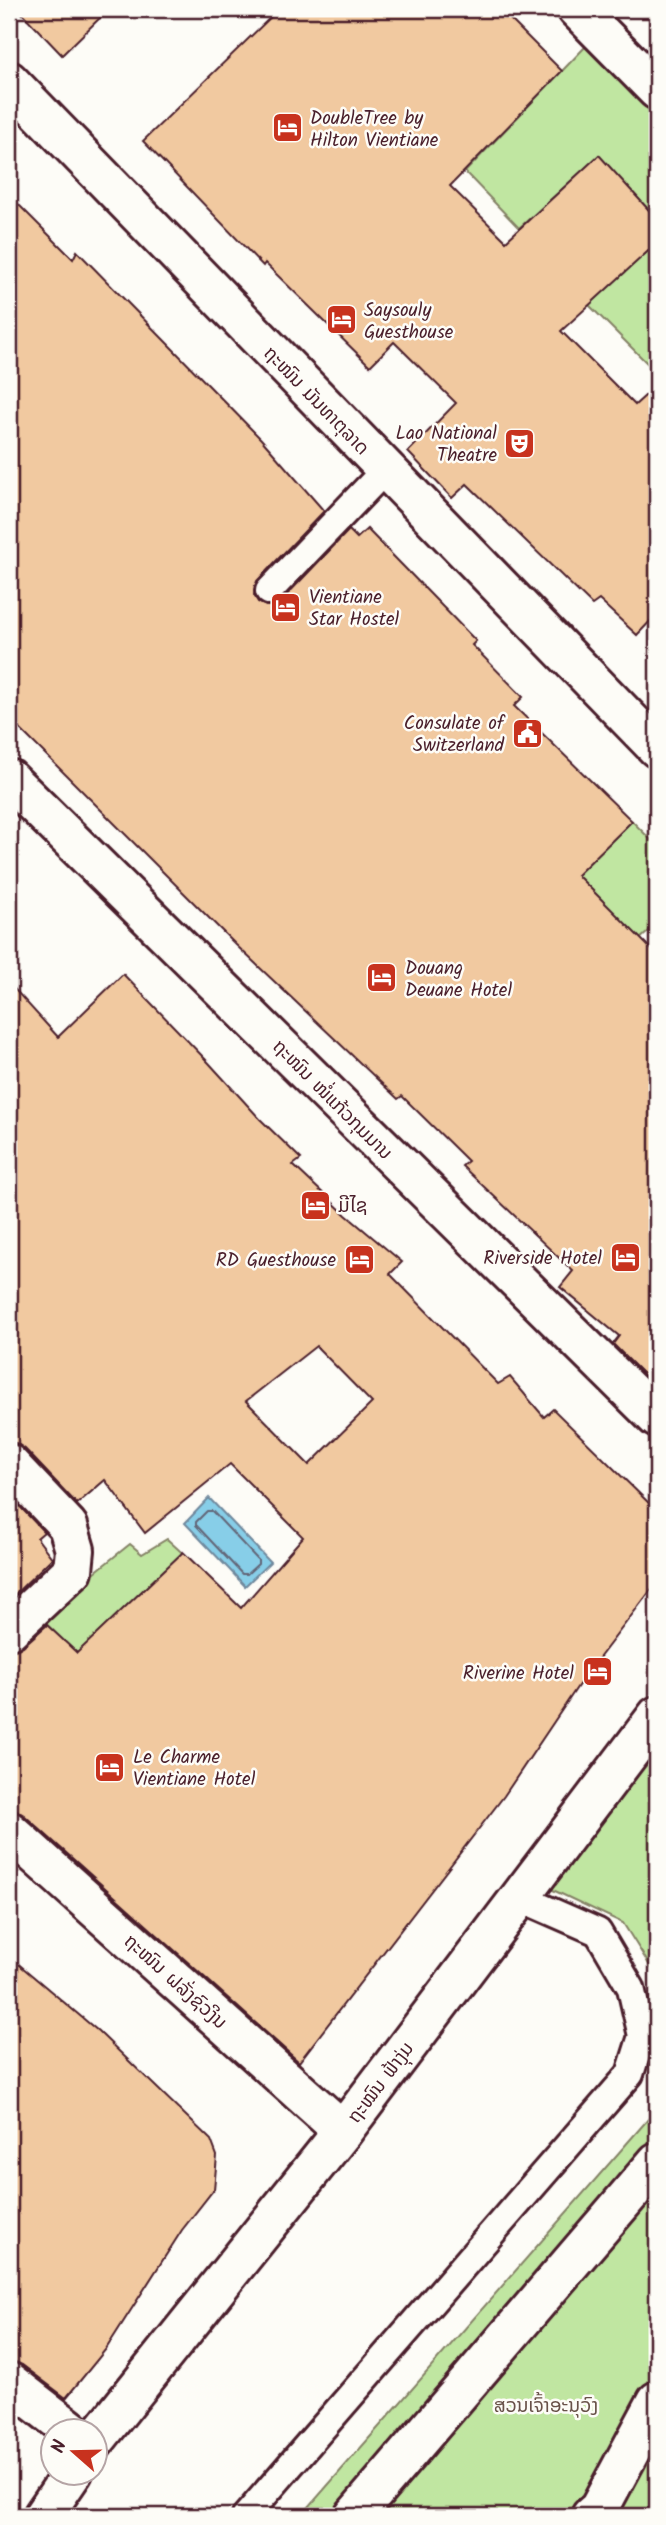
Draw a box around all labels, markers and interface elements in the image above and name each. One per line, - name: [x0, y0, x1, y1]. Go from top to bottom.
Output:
- place label: DoubleTree by Hilton Vientiane: [310, 104, 439, 156]
- hotel icon: DoubleTree by Hilton Vientiane: [270, 111, 304, 145]
- place label: Saysouly Guesthouse: [364, 296, 454, 348]
- hotel icon: Saysouly Guesthouse: [324, 303, 358, 337]
- street label: ຖະໜົນ ມັນທາຕຸລາດ: [255, 340, 376, 463]
- place label: Lao National Theatre: [396, 419, 497, 471]
- theatre icon: Lao National Theatre: [503, 426, 537, 460]
- place label: Vientiane Star Hostel: [309, 583, 400, 635]
- hotel icon: Vientiane Star Hostel: [269, 590, 303, 624]
- place label: Consulate of Switzerland: [404, 709, 506, 761]
- public building icon: Consulate of Switzerland: [510, 716, 544, 750]
- place label: Douang Deuane Hotel: [405, 954, 512, 1006]
- hotel icon: Douang Deuane Hotel: [365, 961, 399, 995]
- street label: ຖະໜົນ ໜໍ່ແກ້ວກຸມມານ: [264, 1033, 399, 1168]
- hotel icon: ມີໄຊ: [298, 1188, 332, 1222]
- place label: ມີໄຊ: [338, 1192, 368, 1222]
- hotel icon: Riverside Hotel: [608, 1240, 642, 1274]
- hotel icon: RD Guesthouse: [342, 1242, 376, 1276]
- place label: Riverside Hotel: [483, 1244, 602, 1274]
- place label: RD Guesthouse: [216, 1246, 336, 1276]
- hotel icon: Riverine Hotel: [580, 1655, 614, 1689]
- place label: Riverine Hotel: [463, 1659, 574, 1689]
- place label: Le Charme Vientiane Hotel: [133, 1743, 256, 1795]
- hotel icon: Le Charme Vientiane Hotel: [93, 1750, 127, 1784]
- street label: ຖະໜົນ ຝລັ່ງຊົວງິນ: [116, 1928, 233, 2037]
- street label: ຖະໝົນ ຟ້າງຸ່ມ: [341, 2036, 422, 2130]
- park label: ສວນເຈົ້າອະນຸວົງ: [494, 2391, 598, 2422]
- north arrow: [38, 2416, 108, 2486]
- text: N: [44, 2436, 76, 2458]

